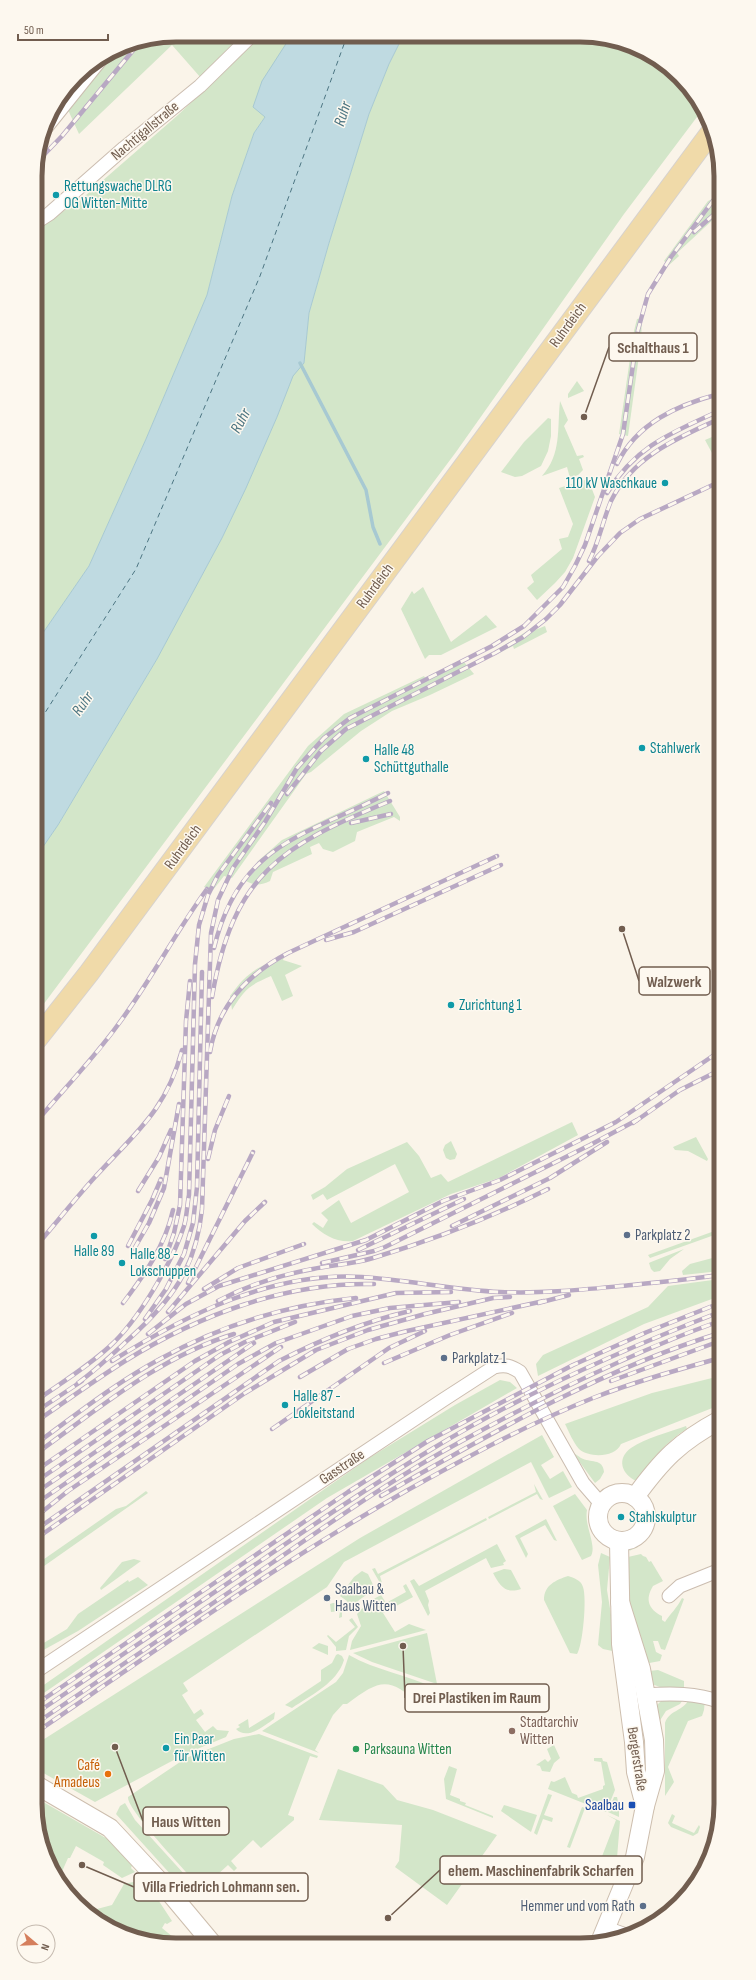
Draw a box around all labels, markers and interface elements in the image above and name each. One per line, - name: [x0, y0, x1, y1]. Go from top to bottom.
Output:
- scale bar: [18, 16, 108, 42]
- text: 50 m: [24, 23, 44, 38]
- street label: Nachtigallstraße: [107, 97, 183, 165]
- water label: Ruhr: [330, 99, 356, 129]
- place label: Rettungswache DLRG OG Witten-Mitte: [64, 177, 172, 213]
- marker: Rettungswache DLRG OG Witten-Mitte: [51, 190, 61, 200]
- street label: Ruhrdeich: [545, 299, 591, 351]
- callout: Schalthaus 1: [609, 333, 697, 361]
- text: Schalthaus 1: [617, 339, 690, 358]
- water label: Ruhr: [227, 405, 255, 436]
- place label: 110 kV Waschkaue: [566, 474, 657, 493]
- marker: 110 kV Waschkaue: [660, 478, 670, 488]
- street label: Ruhrdeich: [352, 560, 398, 612]
- water label: Ruhr: [68, 688, 98, 720]
- place label: Stahlwerk: [650, 739, 701, 758]
- place label: Halle 48 Schüttguthalle: [374, 741, 449, 777]
- marker: Stahlwerk: [637, 743, 647, 753]
- marker: Halle 48 Schüttguthalle: [361, 754, 371, 764]
- street label: Ruhrdeich: [160, 821, 206, 873]
- callout: Walzwerk: [639, 967, 710, 995]
- text: Walzwerk: [647, 973, 702, 992]
- place label: Zurichtung 1: [459, 996, 523, 1015]
- marker: Zurichtung 1: [446, 1000, 456, 1010]
- place label: Parkplatz 2: [635, 1226, 690, 1245]
- marker: Parkplatz 2: [622, 1230, 632, 1240]
- marker: Halle 89: [89, 1231, 99, 1241]
- place label: Halle 89: [74, 1242, 114, 1261]
- place label: Halle 88 - Lokschuppen: [130, 1245, 196, 1281]
- marker: Halle 88 - Lokschuppen: [117, 1258, 127, 1268]
- place label: Parkplatz 1: [452, 1349, 507, 1368]
- marker: Parkplatz 1: [439, 1353, 449, 1363]
- place label: Halle 87 - Lokleitstand: [293, 1387, 355, 1423]
- marker: Halle 87 - Lokleitstand: [280, 1400, 290, 1410]
- street label: Gasstraße: [316, 1445, 368, 1489]
- place label: Stahlskulptur: [629, 1508, 697, 1527]
- marker: Stahlskulptur: [616, 1512, 626, 1522]
- place label: Saalbau & Haus Witten: [335, 1580, 396, 1616]
- marker: Saalbau & Haus Witten: [322, 1593, 332, 1603]
- callout: Drei Plastiken im Raum: [405, 1684, 549, 1712]
- text: Drei Plastiken im Raum: [413, 1689, 541, 1708]
- place label: Stadtarchiv Witten: [520, 1713, 579, 1749]
- marker: Stadtarchiv Witten: [507, 1726, 517, 1736]
- street label: Bergerstraße: [623, 1726, 651, 1792]
- place label: Ein Paar für Witten: [174, 1730, 225, 1766]
- place label: Parksauna Witten: [364, 1740, 452, 1759]
- marker: Ein Paar für Witten: [161, 1743, 171, 1753]
- marker: Parksauna Witten: [351, 1744, 361, 1754]
- place label: Café Amadeus: [53, 1756, 100, 1792]
- marker: Café Amadeus: [103, 1769, 113, 1779]
- place label: Saalbau: [585, 1796, 624, 1815]
- marker: Saalbau: [627, 1800, 637, 1810]
- callout: Haus Witten: [143, 1807, 229, 1835]
- text: Haus Witten: [151, 1813, 221, 1832]
- callout: ehem. Maschinenfabrik Scharfen: [440, 1856, 642, 1884]
- text: ehem. Maschinenfabrik Scharfen: [448, 1862, 634, 1881]
- callout: Villa Friedrich Lohmann sen.: [134, 1873, 308, 1901]
- text: Villa Friedrich Lohmann sen.: [142, 1878, 300, 1897]
- place label: Hemmer und vom Rath: [521, 1897, 635, 1916]
- marker: Hemmer und vom Rath: [638, 1901, 648, 1911]
- north arrow: [16, 1924, 56, 1964]
- text: N: [38, 1942, 52, 1952]

